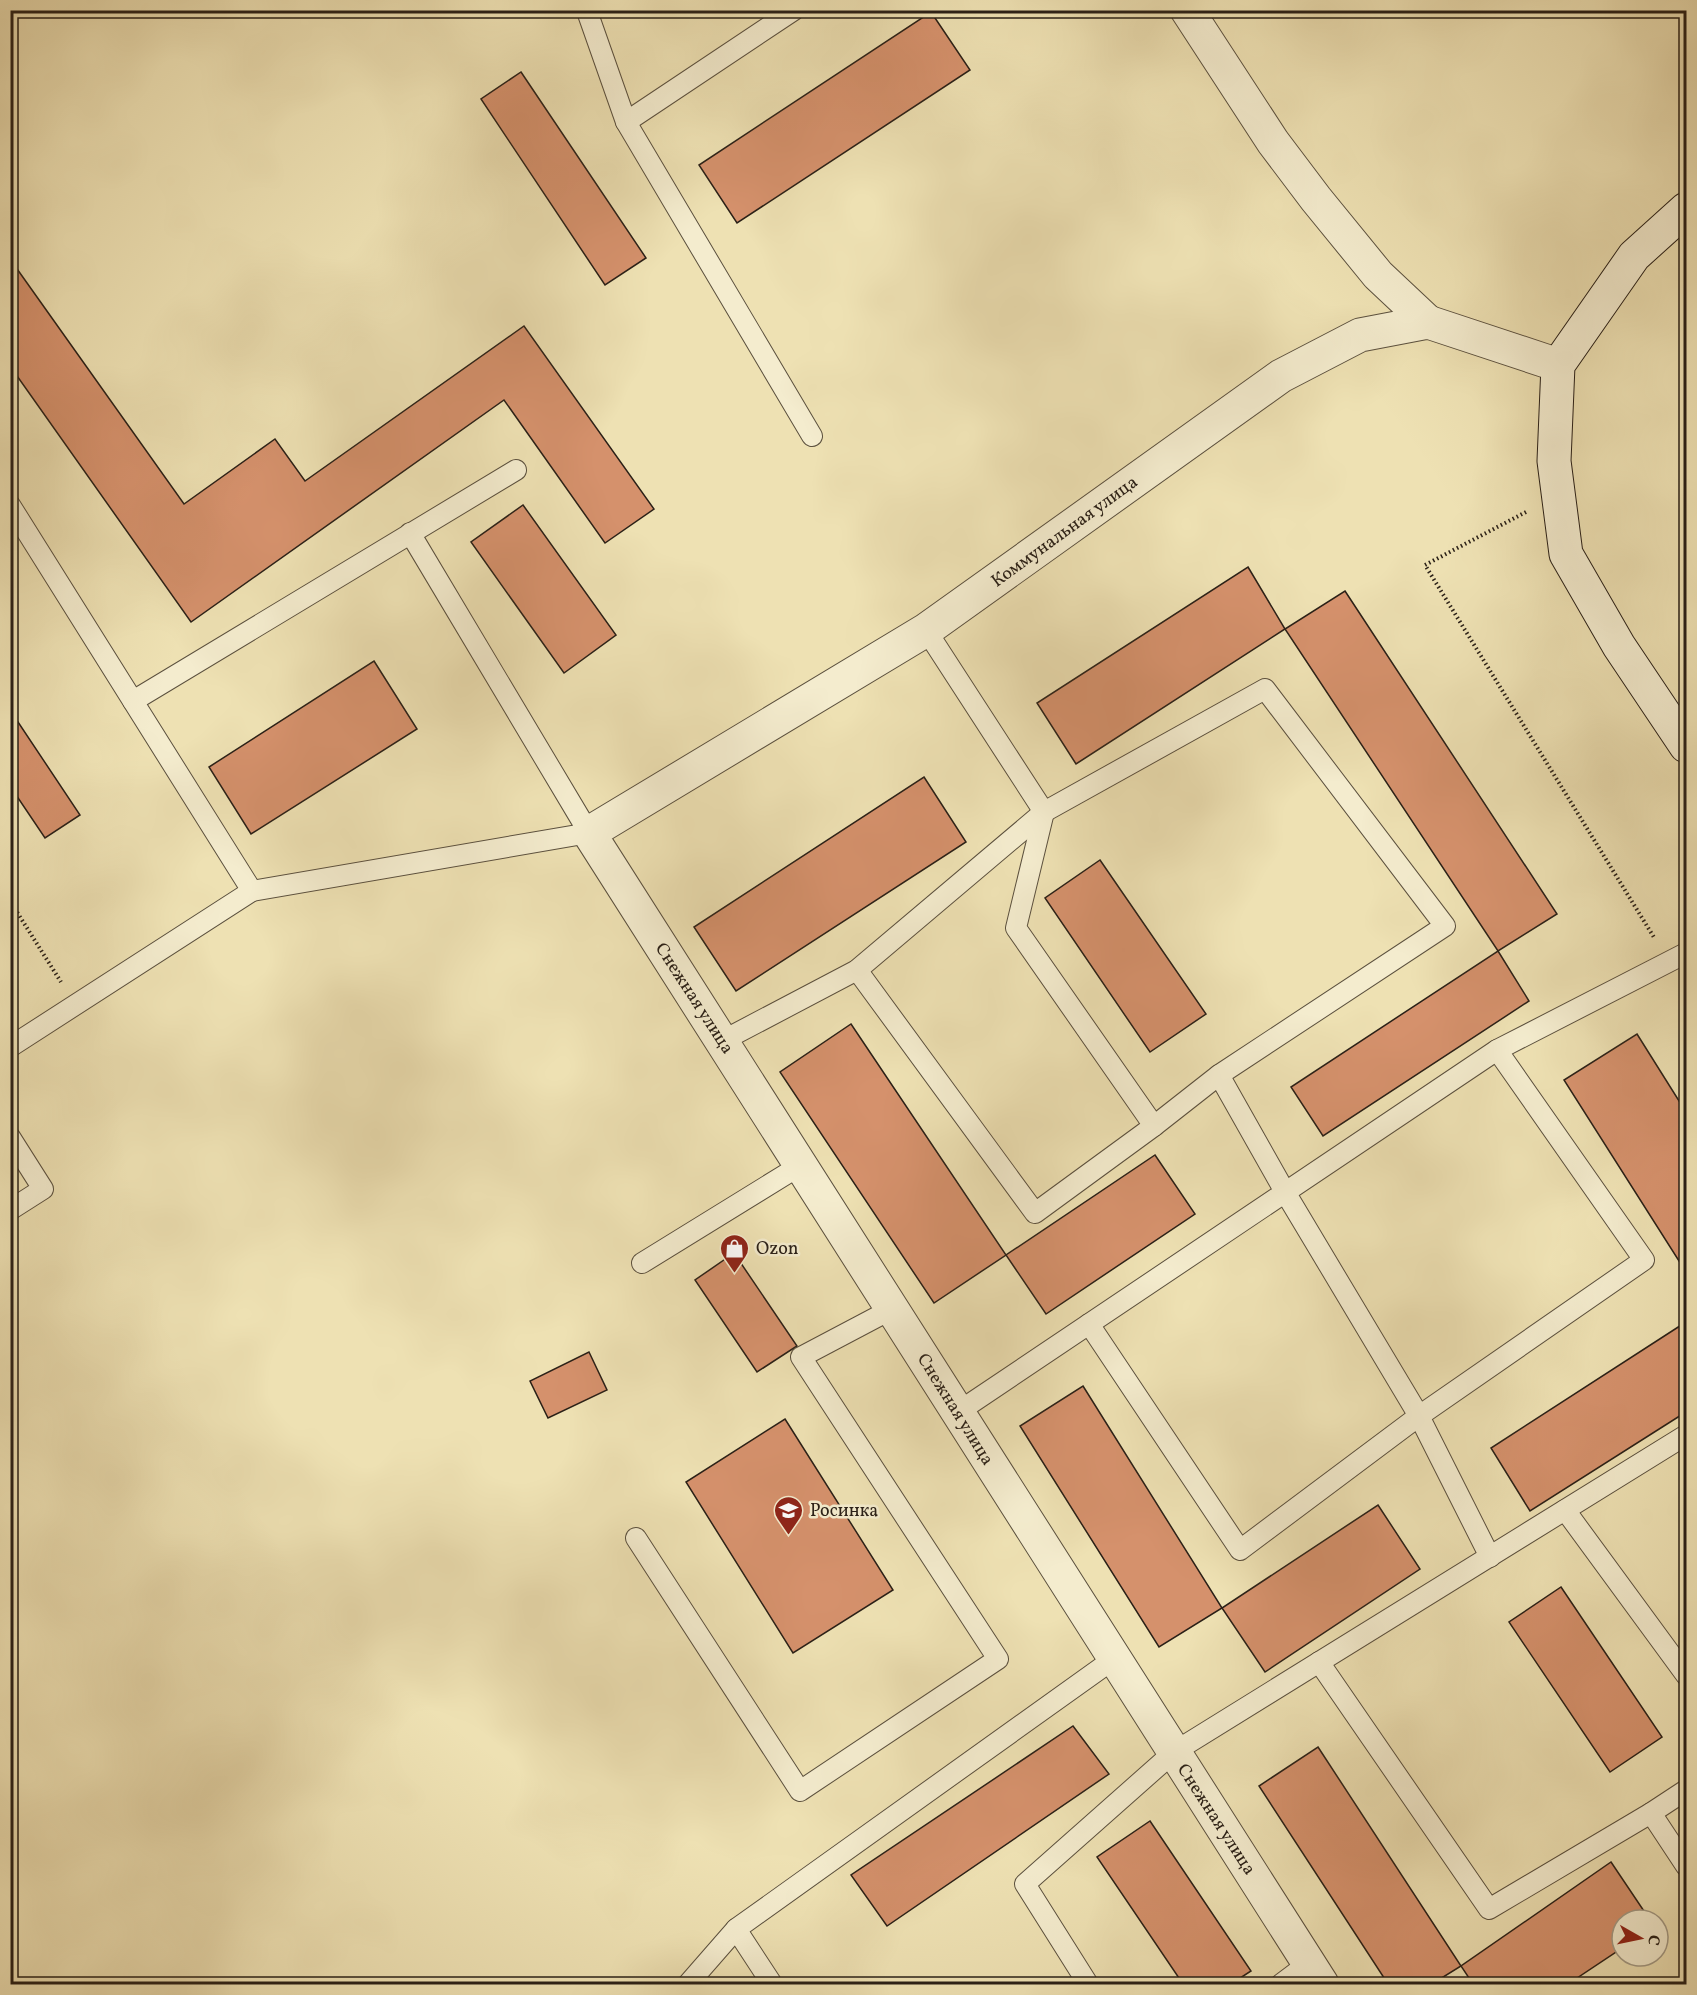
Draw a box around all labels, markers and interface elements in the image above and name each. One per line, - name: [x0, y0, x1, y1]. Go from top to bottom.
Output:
- street label: Коммунальная улица: [986, 470, 1143, 594]
- street label: Снежная улица: [648, 938, 739, 1059]
- shop icon: Ozon: [719, 1232, 751, 1274]
- place label: Ozon: [756, 1237, 799, 1262]
- street label: Снежная улица: [910, 1349, 999, 1471]
- school or university icon: Росинка: [773, 1494, 805, 1536]
- place label: Росинка: [810, 1499, 878, 1524]
- street label: Снежная улица: [1170, 1759, 1261, 1880]
- north arrow: [1610, 1908, 1670, 1968]
- text: С: [1641, 1933, 1665, 1947]

